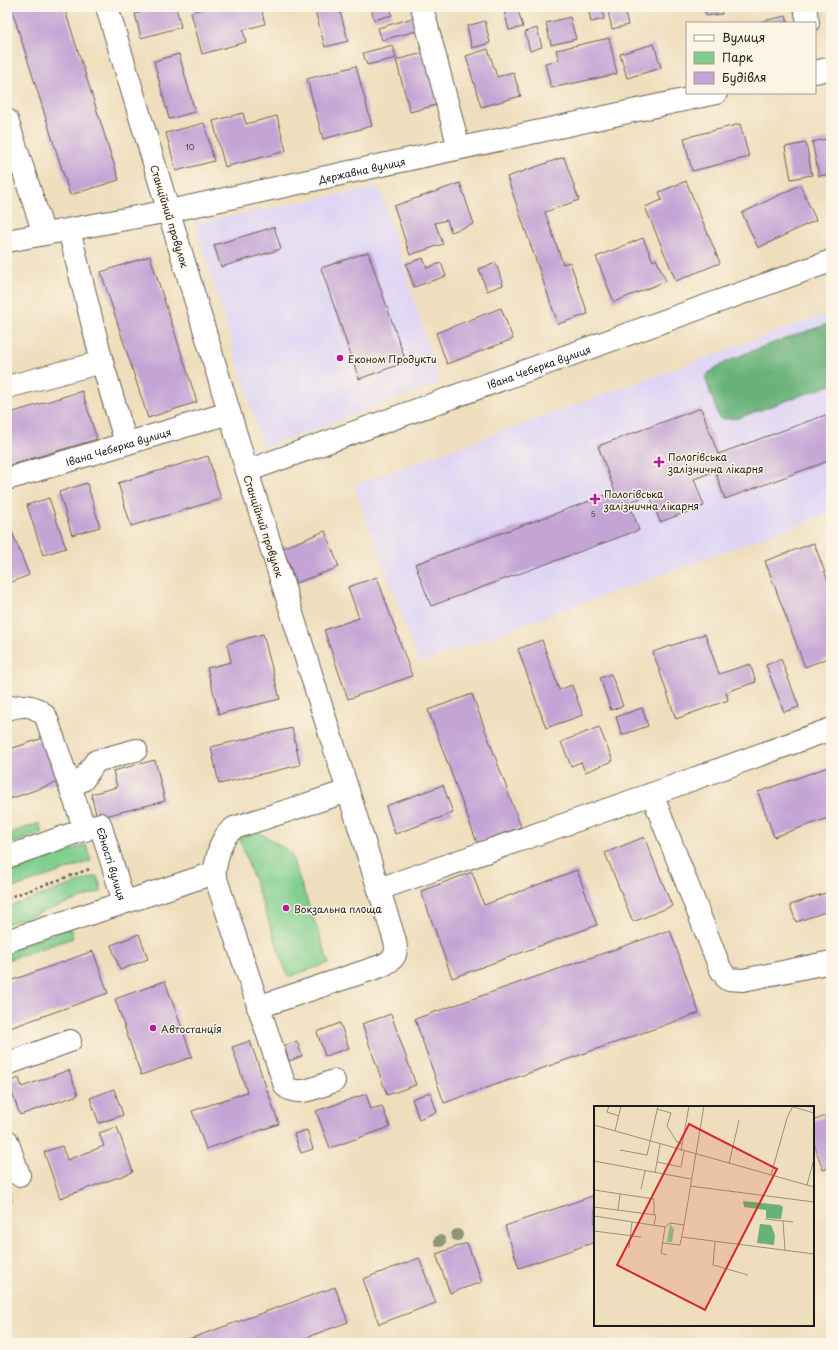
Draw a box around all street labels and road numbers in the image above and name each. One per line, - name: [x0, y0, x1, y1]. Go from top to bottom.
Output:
- street label: Державна вулиця: [316, 153, 407, 186]
- street label: Станційний провулок: [146, 163, 193, 270]
- street label: Івана Чеберка вулиця: [485, 341, 593, 392]
- street label: Івана Чеберка вулиця: [64, 423, 173, 469]
- street label: Станційний провулок: [239, 473, 288, 579]
- street label: Єдності вулиця: [94, 825, 130, 902]

